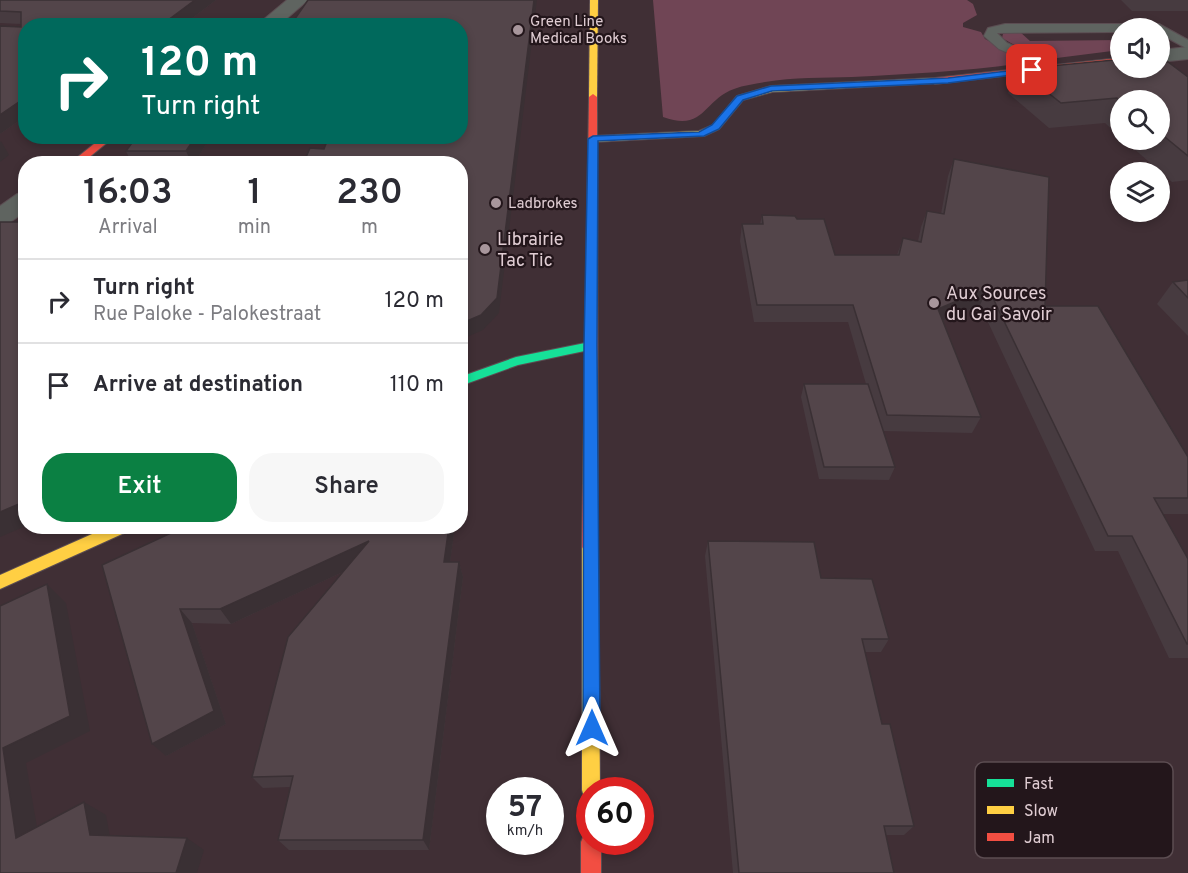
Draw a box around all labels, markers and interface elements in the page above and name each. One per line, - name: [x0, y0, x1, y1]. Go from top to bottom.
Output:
- place label: Green Line Medical Books: [530, 13, 627, 49]
- map controls: [1110, 18, 1170, 222]
- button: sound: [1110, 18, 1170, 78]
- marker: Green Line Medical Books: [511, 23, 525, 37]
- text: 120 m: [141, 38, 258, 91]
- icon: right: [42, 42, 120, 120]
- pin: [1006, 44, 1057, 95]
- icon: arrive: [1015, 53, 1048, 86]
- text: Turn right: [141, 90, 260, 124]
- button: search: [1110, 90, 1170, 150]
- button: layers: [1110, 162, 1170, 222]
- text: 16:03: [83, 171, 173, 217]
- text: 1: [247, 171, 262, 217]
- text: 230: [336, 171, 403, 217]
- place label: Ladbrokes: [508, 195, 578, 214]
- marker: Ladbrokes: [489, 196, 503, 210]
- text: Arrival: [98, 215, 158, 241]
- text: min: [238, 215, 271, 241]
- text: m: [361, 215, 378, 241]
- place label: Librairie Tac Tic: [497, 229, 564, 273]
- marker: Librairie Tac Tic: [478, 242, 492, 256]
- text: Turn right: [93, 275, 195, 302]
- place label: Aux Sources du Gai Savoir: [946, 283, 1052, 327]
- icon: right: [42, 285, 75, 318]
- text: 120 m: [384, 288, 444, 315]
- marker: Aux Sources du Gai Savoir: [927, 296, 941, 310]
- text: Rue Paloke - Palokestraat: [93, 302, 321, 328]
- icon: arrive: [42, 369, 75, 402]
- text: Arrive at destination: [93, 372, 303, 399]
- text: 110 m: [390, 372, 444, 399]
- button: Exit: [42, 453, 237, 522]
- button: Share: [249, 453, 444, 522]
- position arrow: [560, 696, 624, 760]
- legend: [975, 762, 1173, 858]
- text: Fast: [1024, 775, 1054, 795]
- speed limit sign: 60: [576, 777, 654, 855]
- text: 57: [508, 790, 542, 827]
- text: Slow: [1024, 802, 1058, 822]
- text: km/h: [507, 822, 543, 841]
- text: Jam: [1024, 829, 1055, 849]

